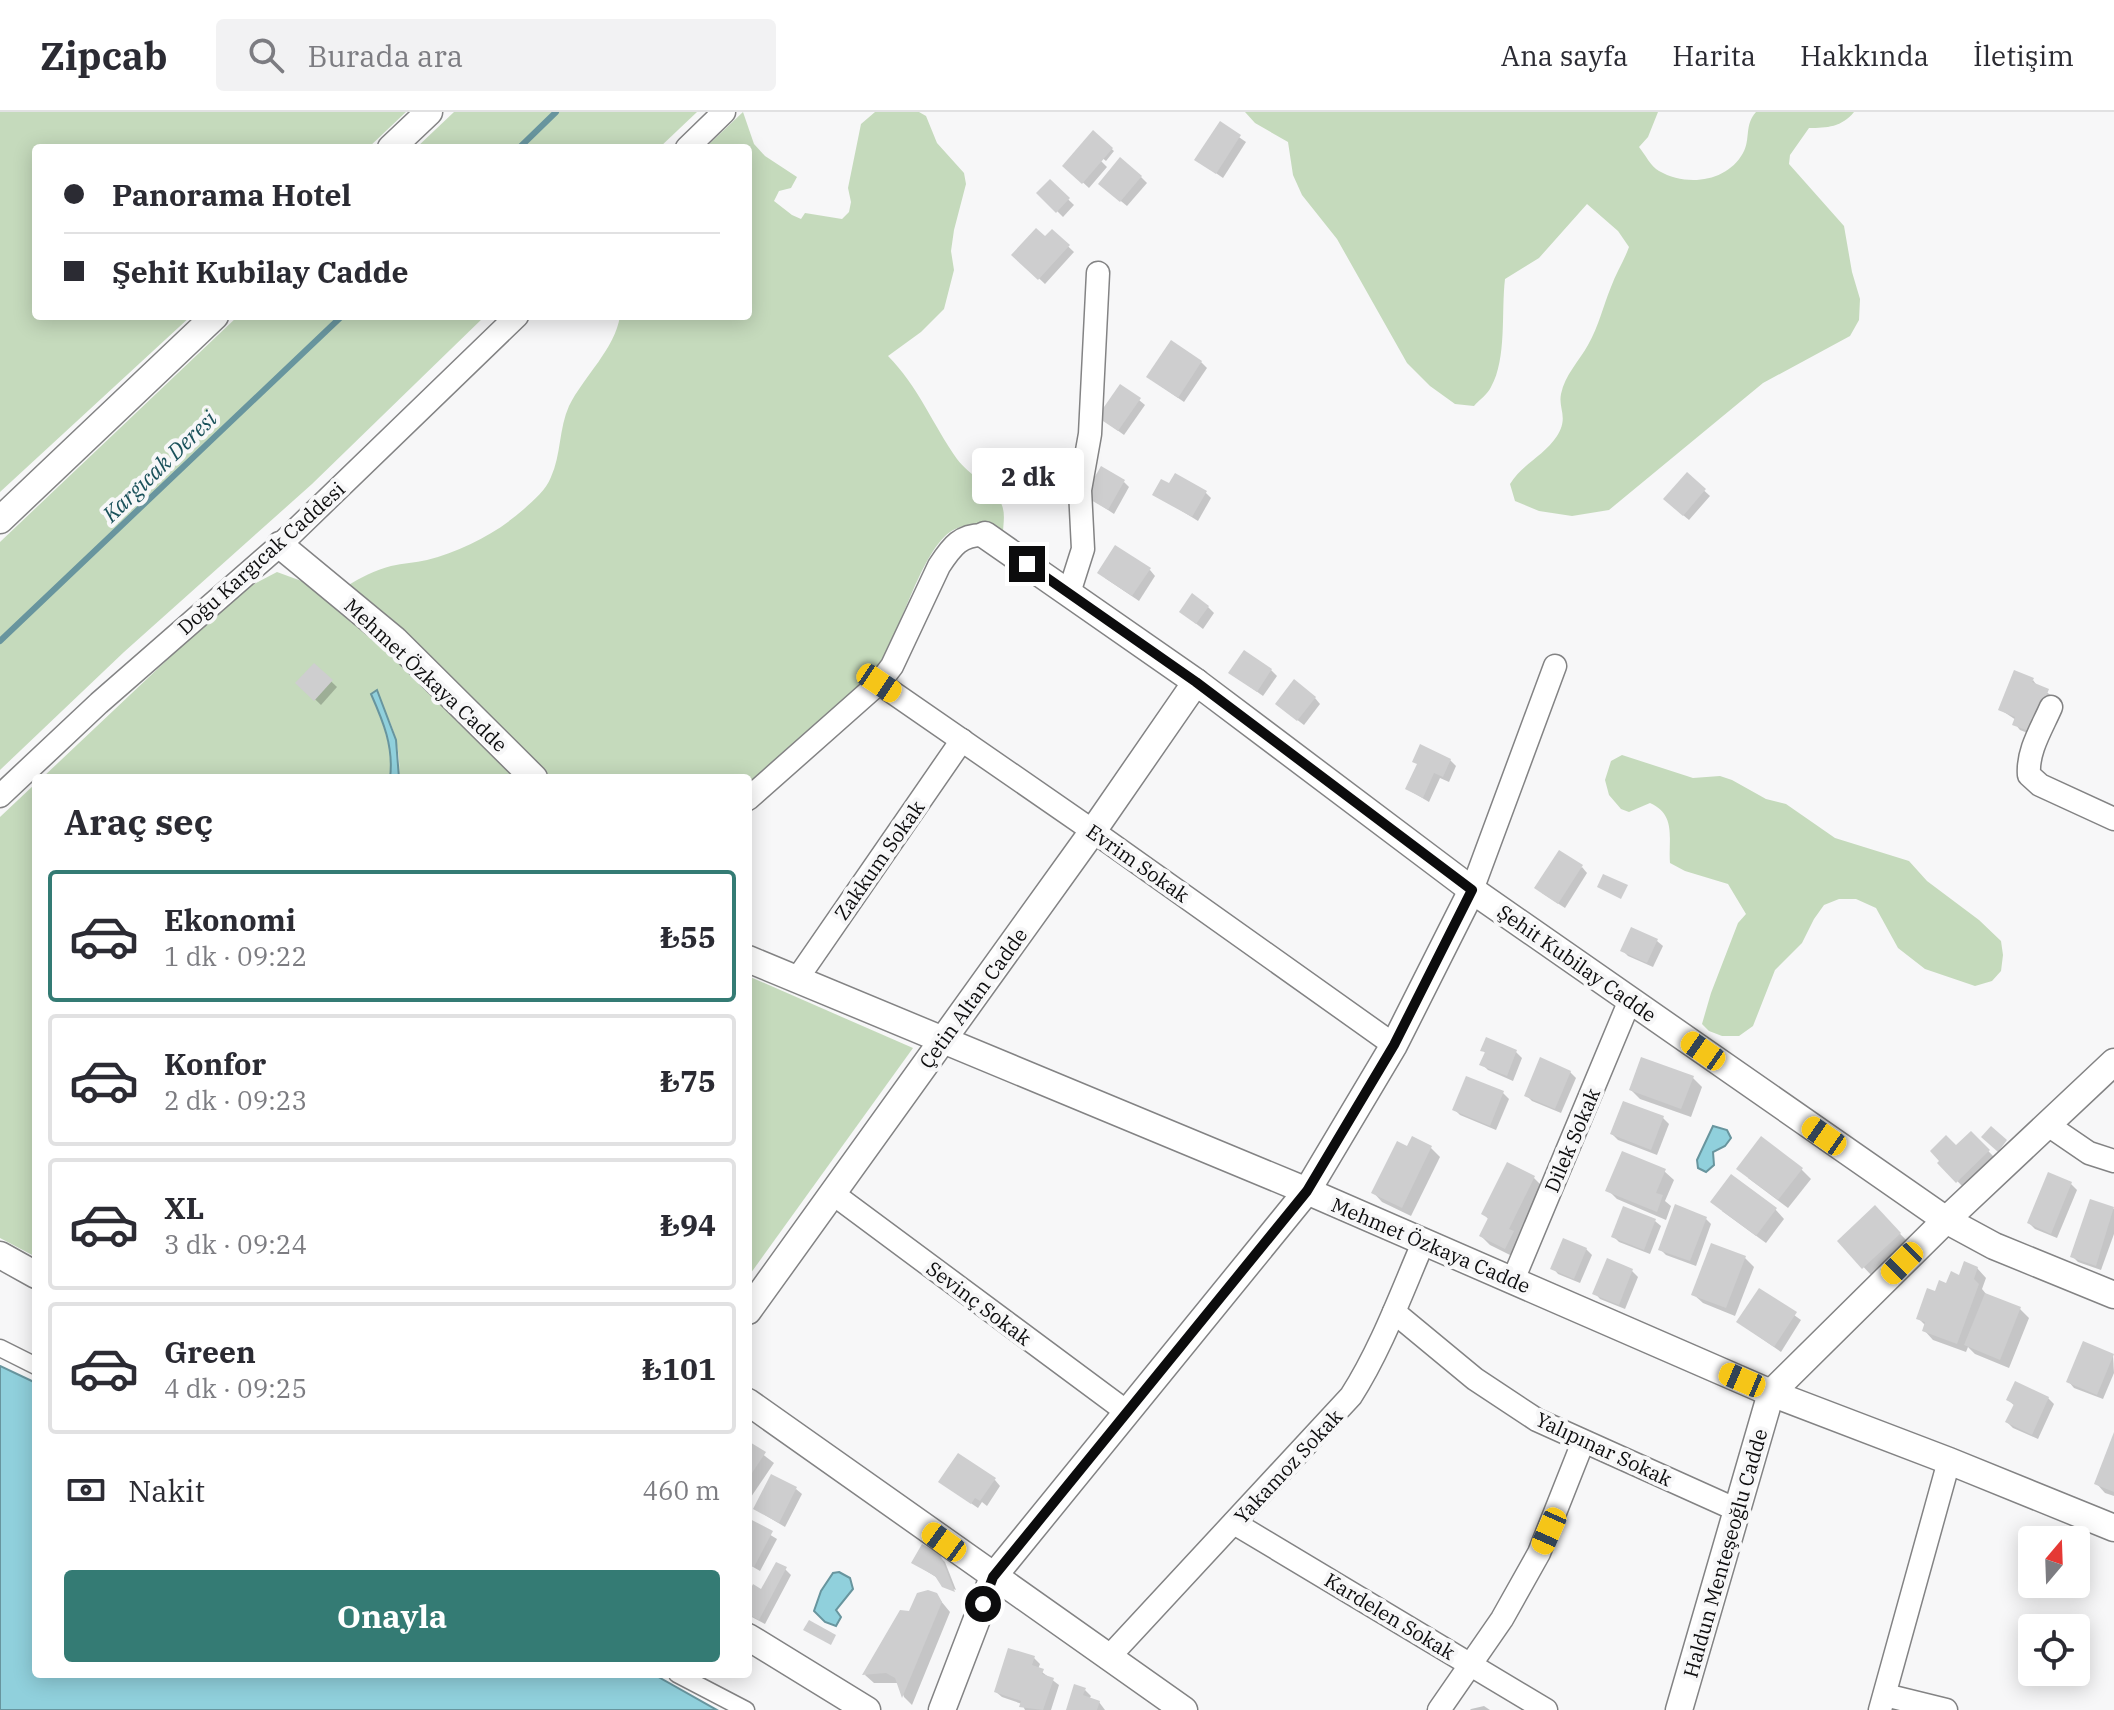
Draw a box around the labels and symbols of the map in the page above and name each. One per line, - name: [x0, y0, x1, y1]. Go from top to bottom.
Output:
- water label: Kargıcak Deresi: [95, 404, 223, 529]
- callout: 2 dk: [971, 448, 1083, 504]
- street label: Doğu Kargıcak Caddesi: [172, 476, 350, 640]
- route end: [1009, 546, 1045, 582]
- street label: Mehmet Özkaya Cadde: [339, 592, 513, 758]
- car: [852, 660, 906, 706]
- street label: Zakkum Sokak: [828, 795, 930, 925]
- street label: Evrim Sokak: [1081, 818, 1195, 909]
- street label: Şehit Kubilay Cadde: [1492, 898, 1662, 1028]
- street label: Çetin Altan Cadde: [913, 922, 1033, 1074]
- car: [1676, 1027, 1730, 1075]
- street label: Dilek Sokak: [1538, 1083, 1606, 1196]
- car: [1797, 1112, 1851, 1160]
- street label: Mehmet Özkaya Cadde: [1327, 1191, 1535, 1299]
- car: [1877, 1238, 1927, 1288]
- street label: Sevinç Sokak: [921, 1255, 1037, 1351]
- car: [1715, 1360, 1769, 1400]
- street label: Yakamoz Sokak: [1228, 1403, 1348, 1529]
- street label: Yalıpınar Sokak: [1531, 1406, 1677, 1493]
- street label: Haldun Menteşeoğlu Cadde: [1676, 1425, 1774, 1681]
- car: [1528, 1504, 1570, 1558]
- car: [918, 1518, 970, 1566]
- north arrow: [2018, 1526, 2090, 1598]
- street label: Kardelen Sokak: [1320, 1566, 1461, 1666]
- route start: [965, 1586, 1001, 1622]

